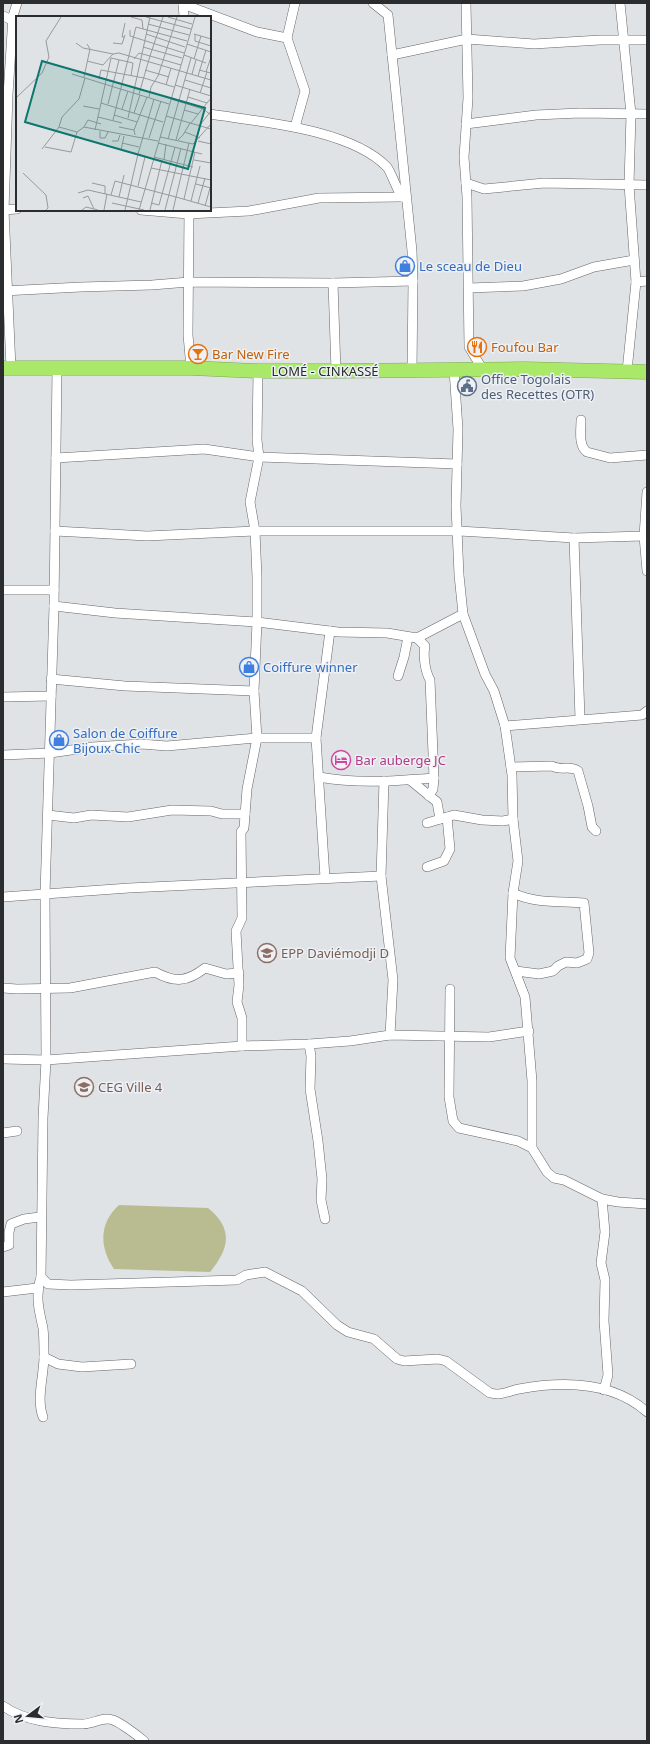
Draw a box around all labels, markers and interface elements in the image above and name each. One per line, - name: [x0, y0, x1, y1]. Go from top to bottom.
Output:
- inset map: [16, 16, 211, 211]
- shop icon: Le sceau de Dieu: [394, 255, 416, 277]
- place label: Le sceau de Dieu: [419, 257, 522, 275]
- restaurant icon: Foufou Bar: [466, 336, 488, 358]
- place label: Foufou Bar: [491, 338, 559, 356]
- bar icon: Bar New Fire: [187, 343, 209, 365]
- place label: Bar New Fire: [212, 345, 290, 363]
- street label: LOMÉ - CINKASSÉ: [271, 362, 379, 380]
- place label: Office Togolais des Recettes (OTR): [481, 370, 594, 403]
- public building icon: Office Togolais des Recettes (OTR): [456, 375, 478, 397]
- shop icon: Coiffure winner: [238, 656, 260, 678]
- place label: Coiffure winner: [263, 658, 358, 676]
- place label: Salon de Coiffure Bijoux Chic: [73, 724, 178, 757]
- shop icon: Salon de Coiffure Bijoux Chic: [48, 729, 70, 751]
- hotel icon: Bar auberge JC: [330, 749, 352, 771]
- place label: Bar auberge JC: [355, 751, 446, 769]
- school or university icon: EPP Daviémodji D: [256, 942, 278, 964]
- place label: EPP Daviémodji D: [281, 944, 389, 962]
- school or university icon: CEG Ville 4: [73, 1076, 95, 1098]
- place label: CEG Ville 4: [98, 1078, 163, 1096]
- north arrow: [8, 1696, 48, 1736]
- text: N: [9, 1713, 26, 1725]

